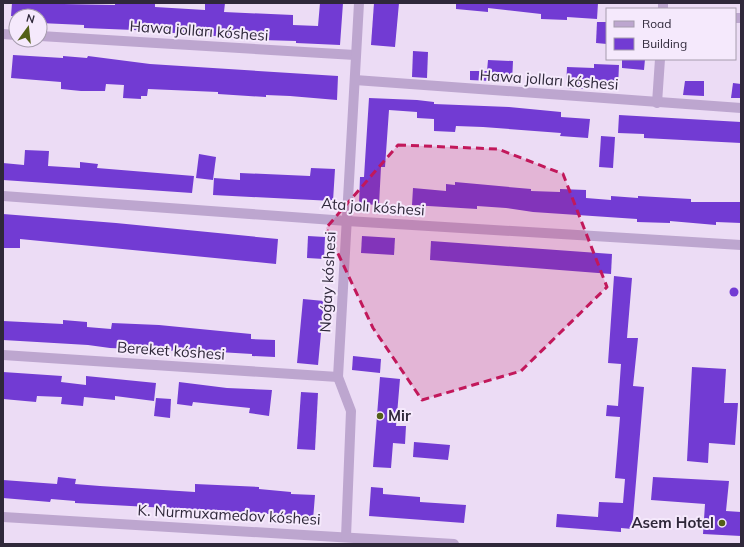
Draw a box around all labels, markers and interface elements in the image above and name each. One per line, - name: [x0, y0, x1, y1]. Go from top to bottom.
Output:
- north arrow: [8, 8, 48, 48]
- legend: [606, 8, 736, 60]
- text: N: [25, 11, 36, 26]
- street label: Hawa jolları kóshesi: [129, 16, 269, 45]
- text: Road: [642, 16, 671, 31]
- text: Building: [642, 36, 687, 51]
- street label: Hawa jolları kóshesi: [479, 65, 619, 94]
- street label: Ata jolı kóshesi: [321, 193, 425, 220]
- street label: Noǵay kóshesi: [315, 231, 340, 333]
- street label: Bereket kóshesi: [116, 337, 226, 364]
- place label: Mir: [388, 406, 411, 425]
- marker: Mir: [375, 411, 385, 421]
- street label: K. Nurmuxamedov kóshesi: [137, 500, 321, 529]
- place label: Asem Hotel: [631, 513, 714, 532]
- marker: Asem Hotel: [717, 518, 727, 528]

